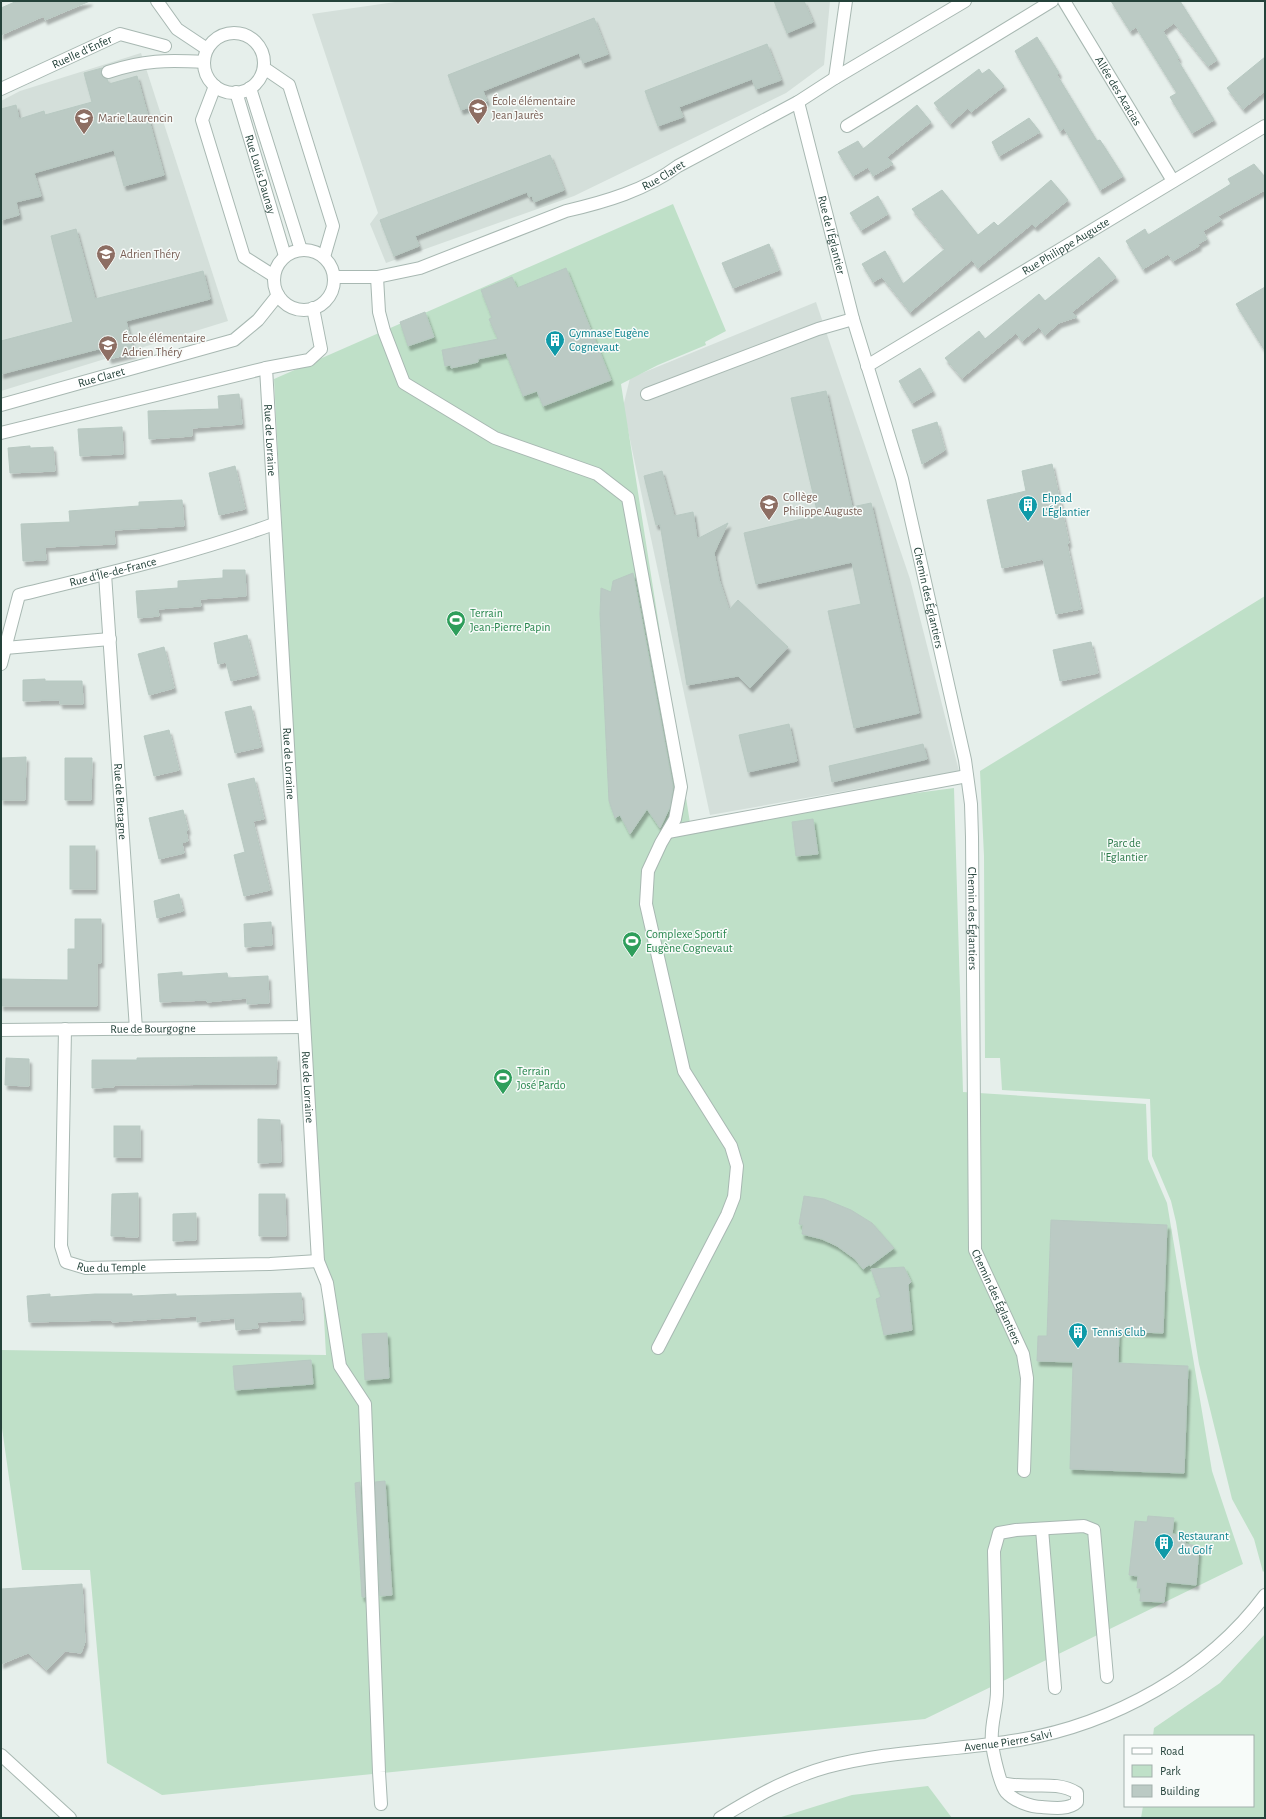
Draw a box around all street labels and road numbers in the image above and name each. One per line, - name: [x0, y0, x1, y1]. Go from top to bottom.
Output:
- street label: Ruelle d'Enfer: [50, 33, 114, 71]
- street label: Allée des Acacias: [1093, 54, 1144, 127]
- street label: Rue Louis Daunay: [243, 133, 278, 216]
- street label: Rue Claret: [640, 157, 687, 192]
- street label: Rue de l'Églantier: [816, 194, 847, 276]
- street label: Rue Philippe Auguste: [1020, 215, 1111, 277]
- street label: Rue Claret: [76, 365, 126, 389]
- street label: Rue de Lorraine: [262, 404, 278, 477]
- street label: Chemin des Églantiers: [911, 546, 946, 650]
- street label: Rue d'Île-de-France: [68, 555, 158, 588]
- street label: Rue de Lorraine: [281, 727, 297, 800]
- street label: Rue de Bretagne: [112, 763, 129, 840]
- street label: Chemin des Églantiers: [966, 867, 980, 970]
- street label: Rue de Bourgogne: [110, 1022, 196, 1035]
- street label: Rue de Lorraine: [300, 1051, 316, 1123]
- street label: Chemin des Églantiers: [969, 1247, 1024, 1346]
- street label: Rue du Temple: [75, 1260, 146, 1274]
- street label: Avenue Pierre Salvi: [963, 1727, 1053, 1753]

